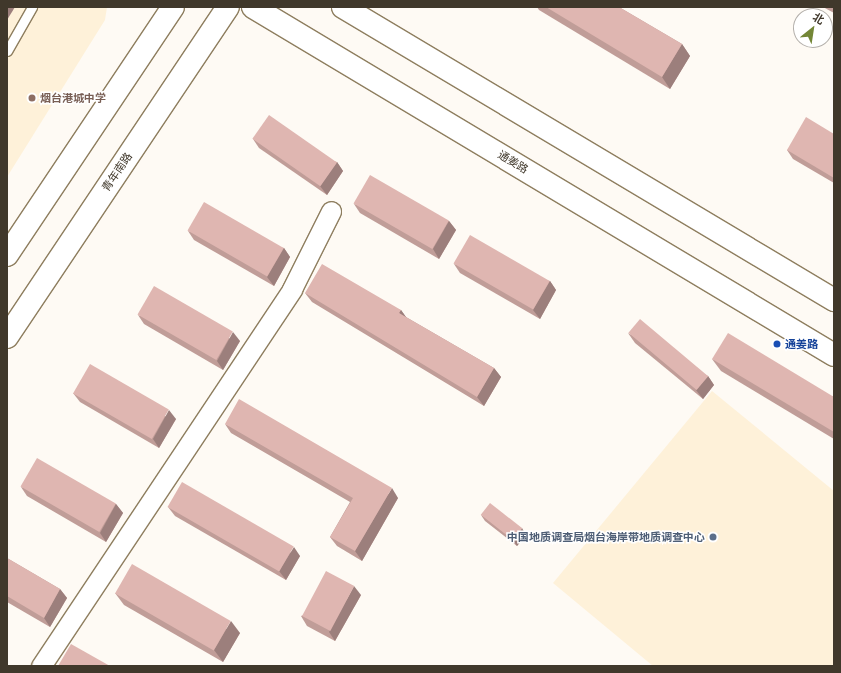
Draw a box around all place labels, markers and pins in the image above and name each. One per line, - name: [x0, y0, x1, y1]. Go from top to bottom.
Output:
- place label: 烟台港城中学: [40, 91, 106, 105]
- marker: 烟台港城中学: [27, 93, 37, 103]
- place label: 通姜路: [785, 337, 818, 351]
- marker: 通姜路: [772, 339, 782, 349]
- place label: 中国地质调查局烟台海岸带地质调查中心: [507, 530, 705, 544]
- marker: 中国地质调查局烟台海岸带地质调查中心: [708, 532, 718, 542]

